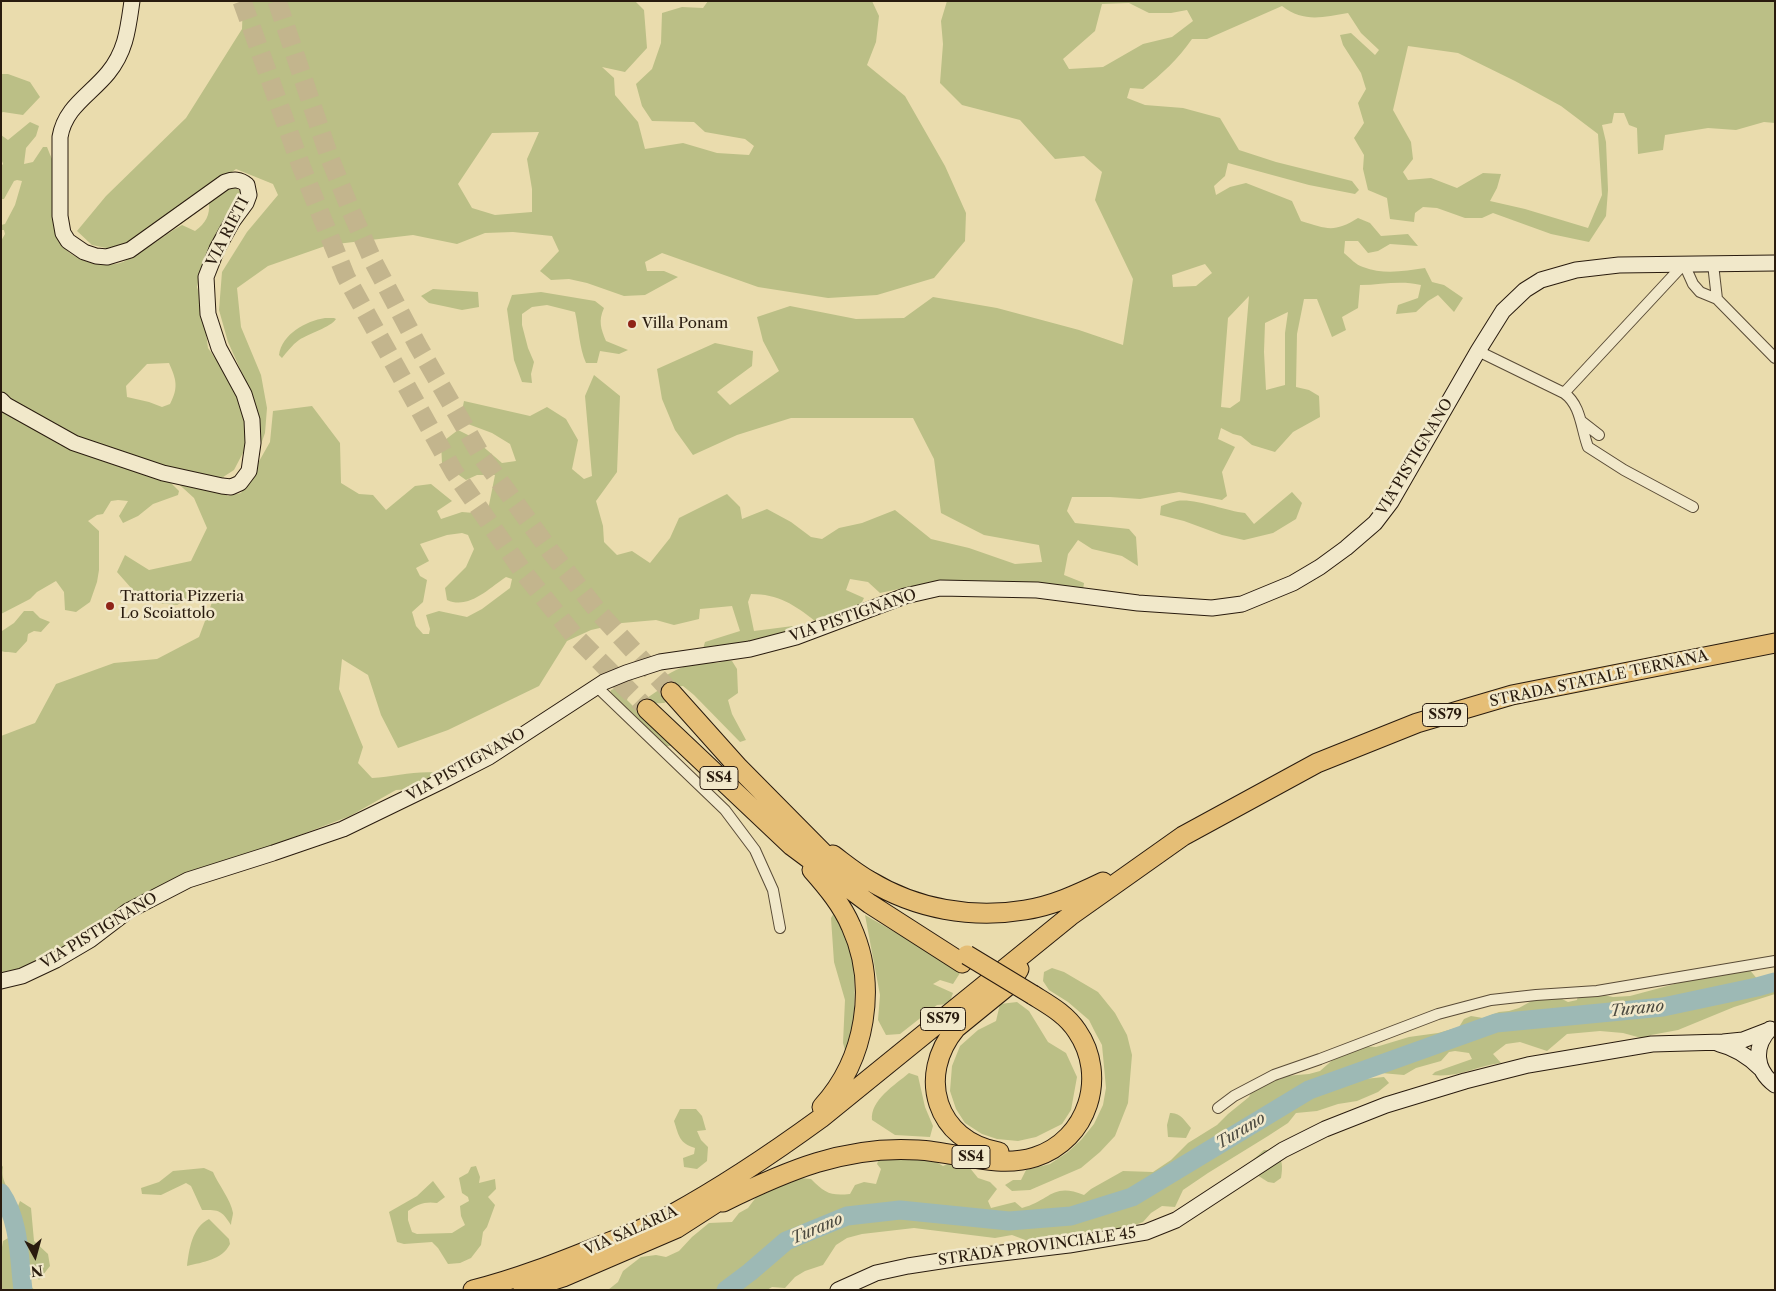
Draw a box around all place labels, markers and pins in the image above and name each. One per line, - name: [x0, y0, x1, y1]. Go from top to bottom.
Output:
- place label: Villa Ponam: [642, 315, 728, 333]
- marker: Villa Ponam: [626, 318, 638, 330]
- place label: Trattoria Pizzeria Lo Scoiattolo: [120, 588, 244, 623]
- marker: Trattoria Pizzeria Lo Scoiattolo: [104, 600, 116, 612]

